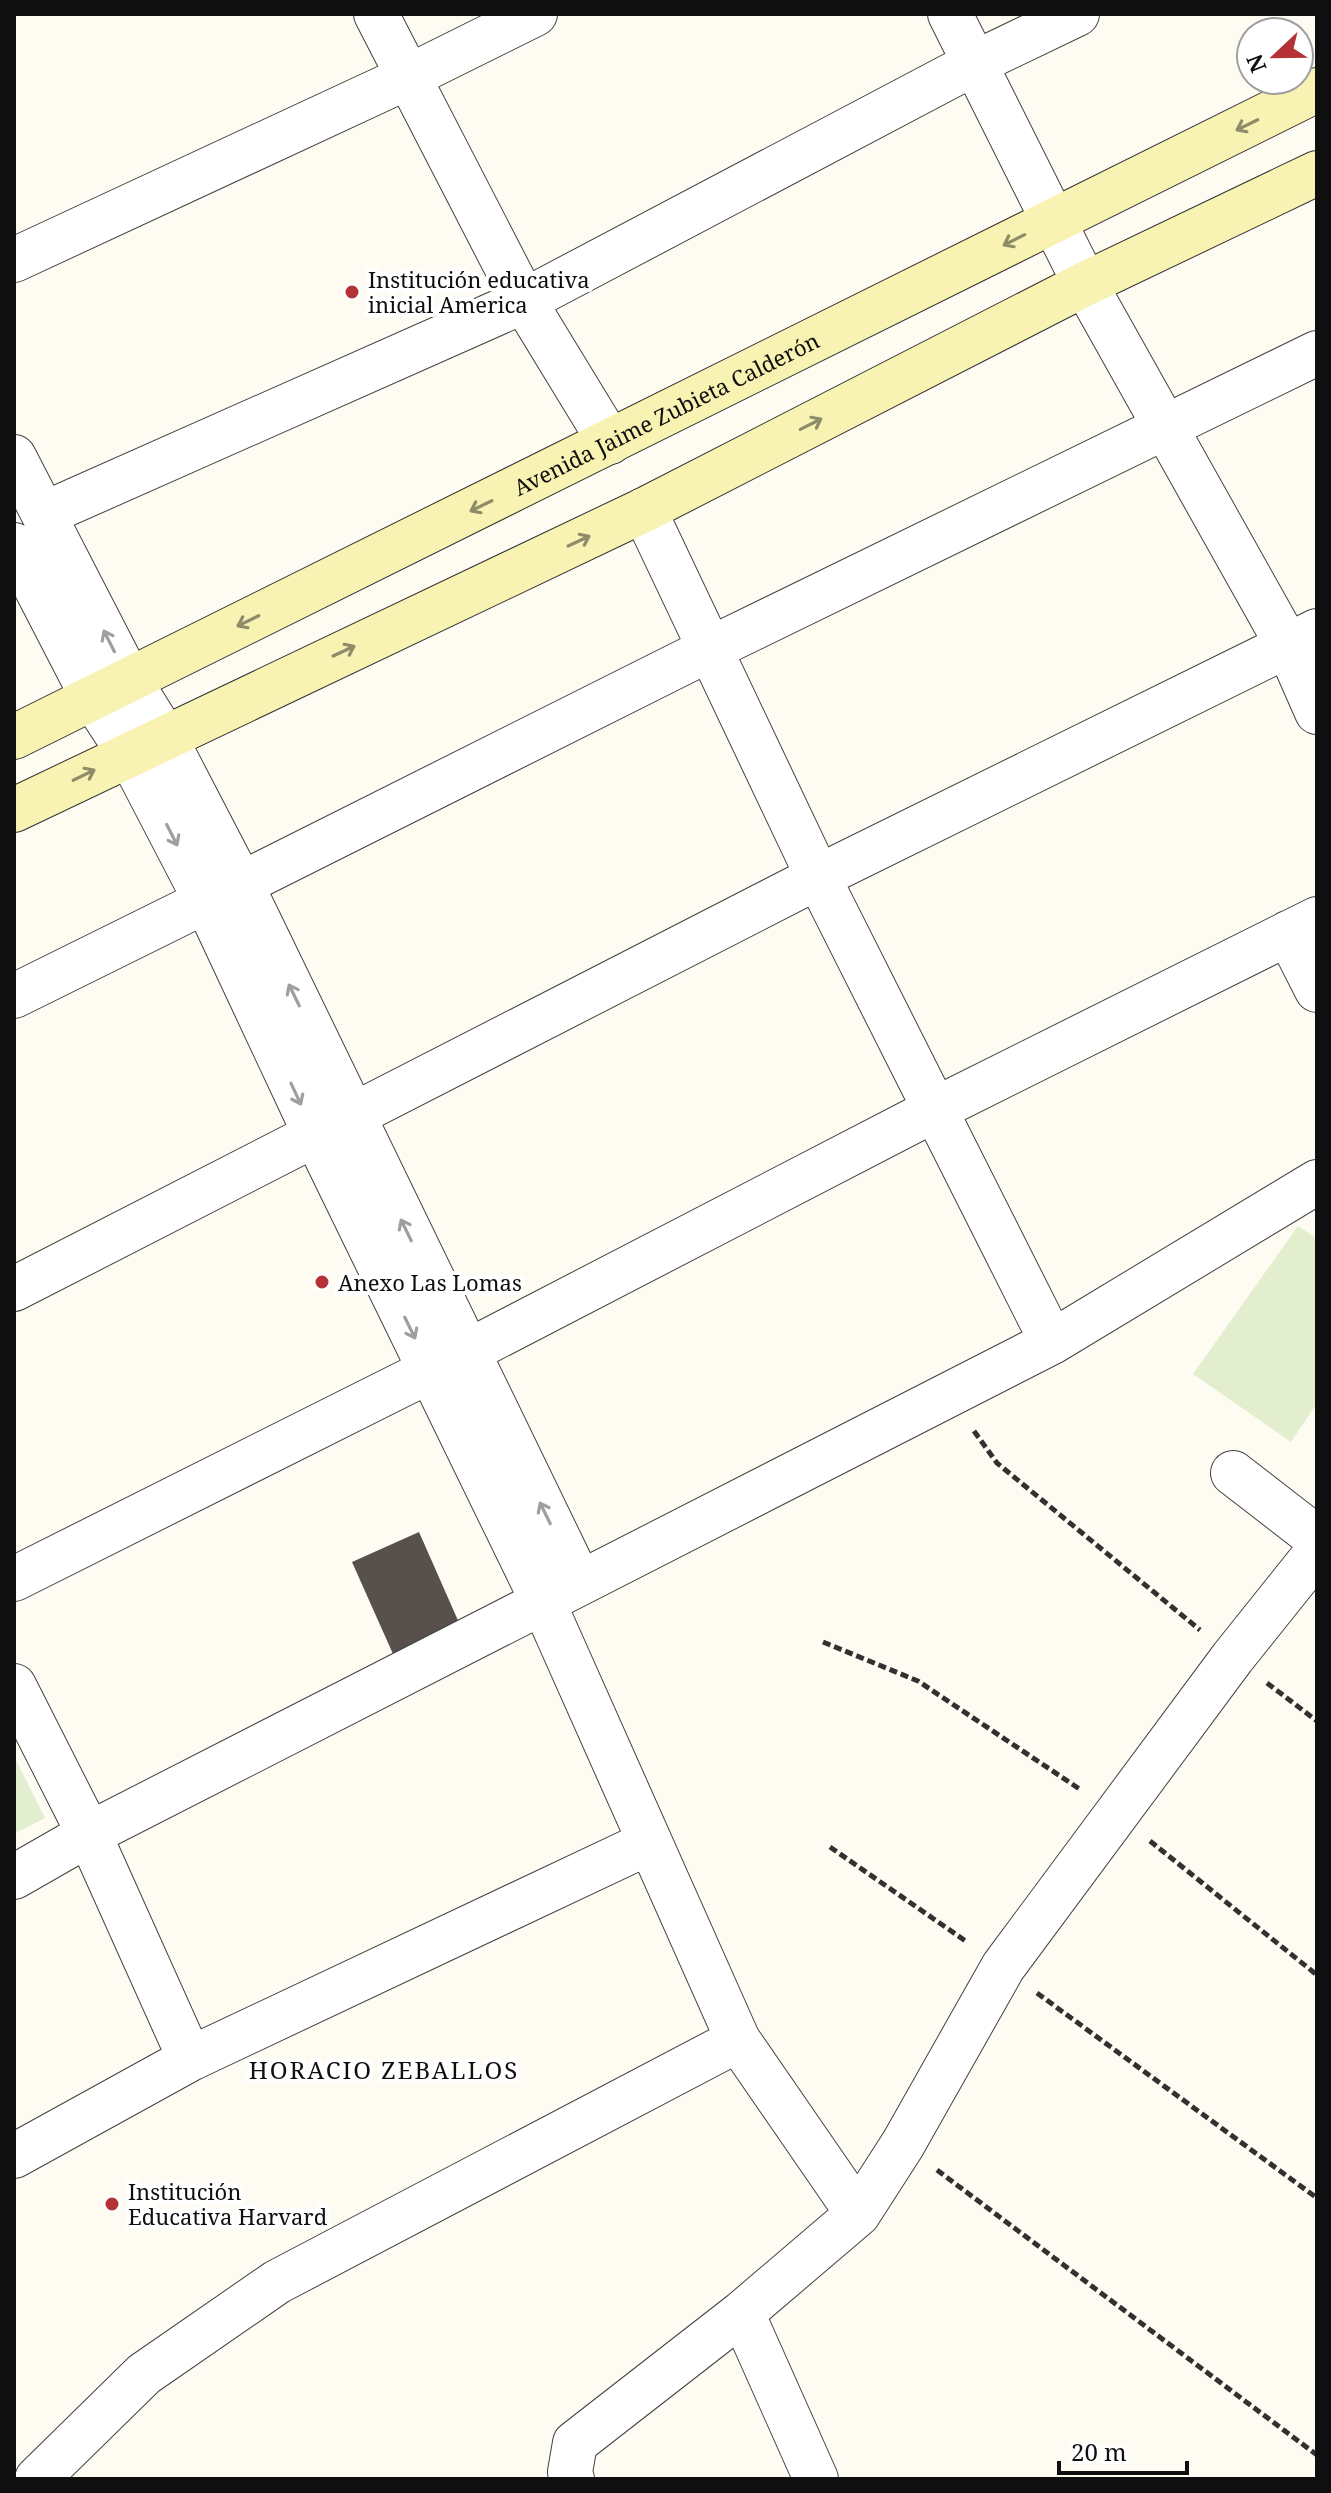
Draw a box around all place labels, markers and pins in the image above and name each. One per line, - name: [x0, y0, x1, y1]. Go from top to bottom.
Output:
- place label: Institución educativa inicial America: [368, 264, 590, 319]
- marker: Institución educativa inicial America: [343, 283, 361, 301]
- place label: Anexo Las Lomas: [338, 1267, 522, 1297]
- marker: Anexo Las Lomas: [313, 1273, 331, 1291]
- place label: Institución Educativa Harvard: [128, 2176, 328, 2231]
- marker: Institución Educativa Harvard: [103, 2195, 121, 2213]

